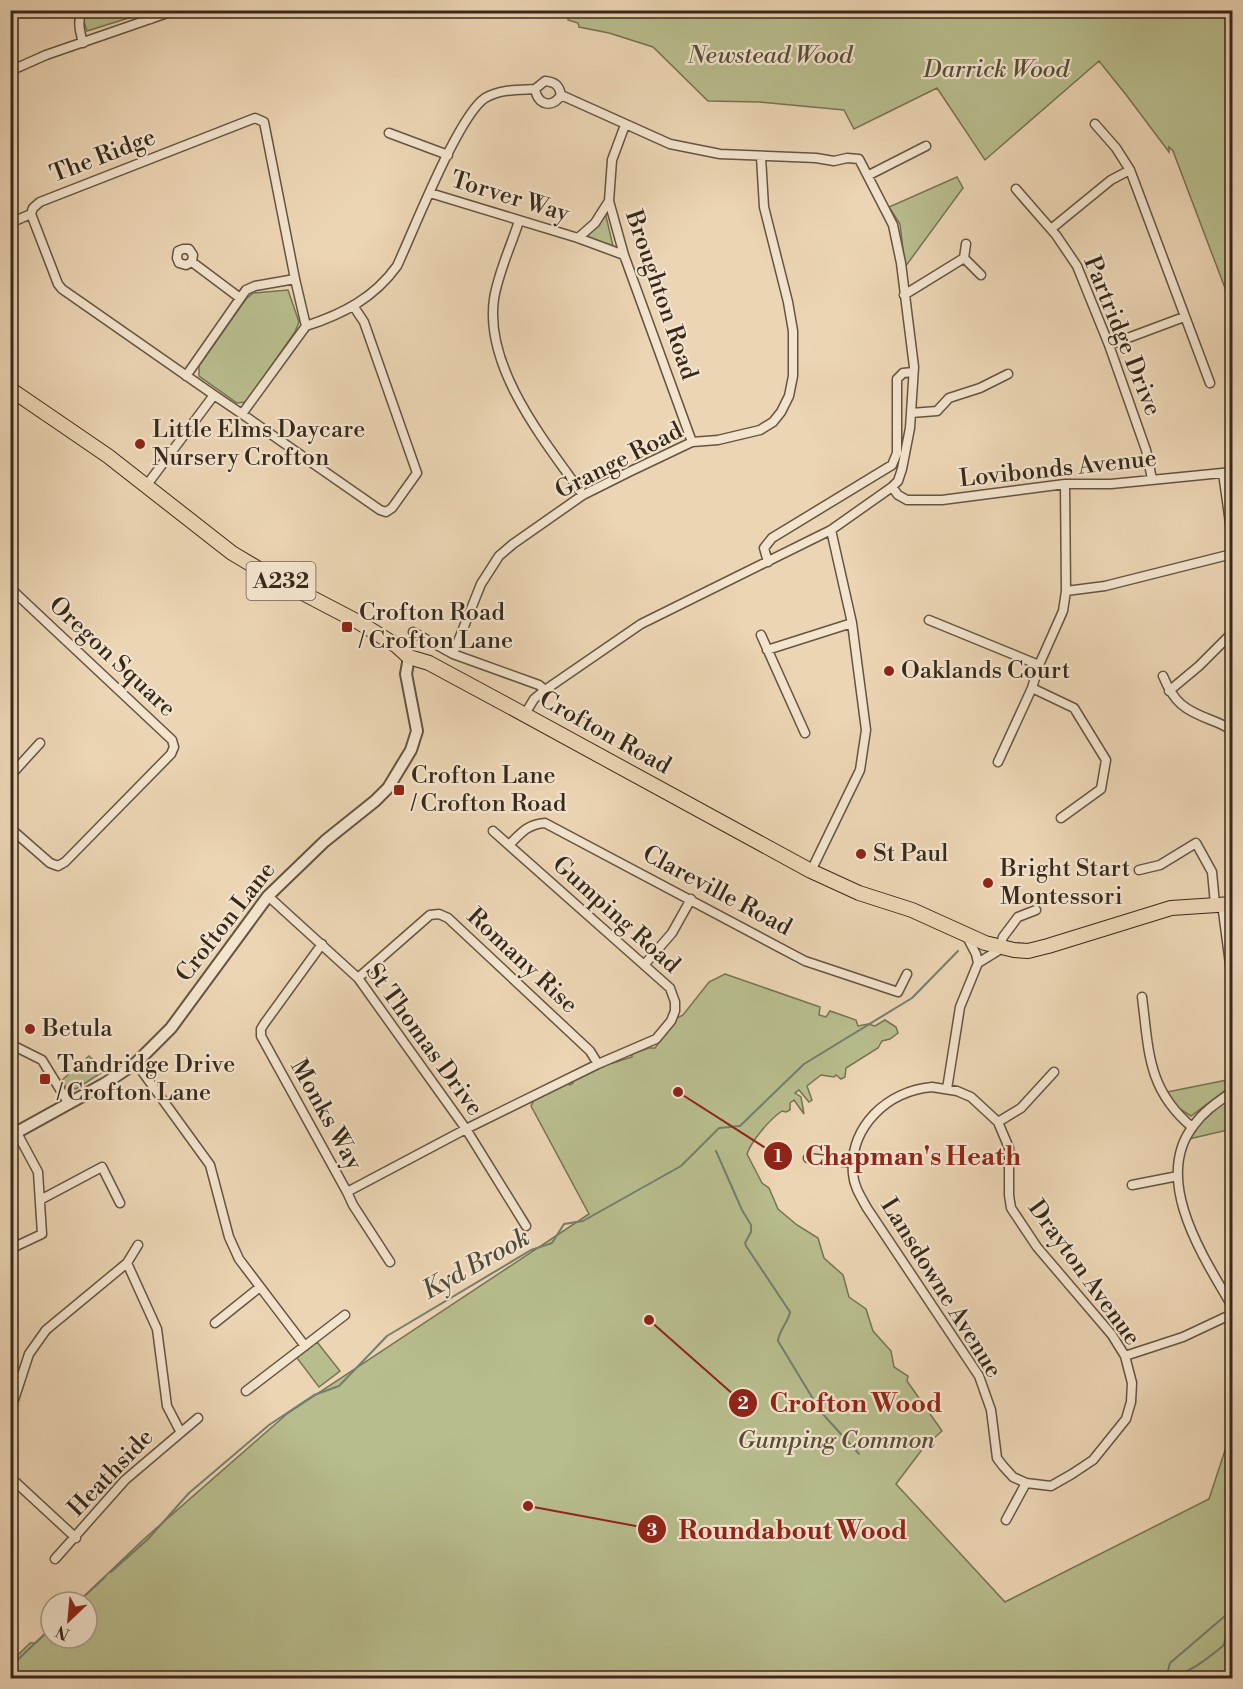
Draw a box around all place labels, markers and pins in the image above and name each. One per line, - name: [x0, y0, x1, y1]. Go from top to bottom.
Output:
- place label: Little Elms Daycare Nursery Crofton: [152, 415, 365, 473]
- marker: Little Elms Daycare Nursery Crofton: [133, 437, 147, 451]
- place label: Crofton Road / Crofton Lane: [358, 598, 513, 656]
- marker: Crofton Road / Crofton Lane: [340, 620, 354, 634]
- place label: Oaklands Court: [901, 656, 1071, 686]
- marker: Oaklands Court: [882, 664, 896, 678]
- place label: Crofton Lane / Crofton Road: [410, 761, 567, 819]
- marker: Crofton Lane / Crofton Road: [392, 783, 406, 797]
- place label: St Paul: [873, 839, 948, 869]
- marker: St Paul: [854, 847, 868, 861]
- place label: Bright Start Montessori: [999, 854, 1131, 912]
- marker: Bright Start Montessori: [981, 876, 995, 890]
- place label: Betula: [41, 1014, 113, 1044]
- marker: Betula: [23, 1022, 37, 1036]
- place label: Tandridge Drive / Crofton Lane: [56, 1050, 235, 1108]
- marker: Tandridge Drive / Crofton Lane: [38, 1072, 52, 1086]
- callout: Chapman's Heath: [763, 1134, 1033, 1178]
- callout: Crofton Wood: [728, 1381, 954, 1425]
- callout: Roundabout Wood: [637, 1507, 920, 1551]

